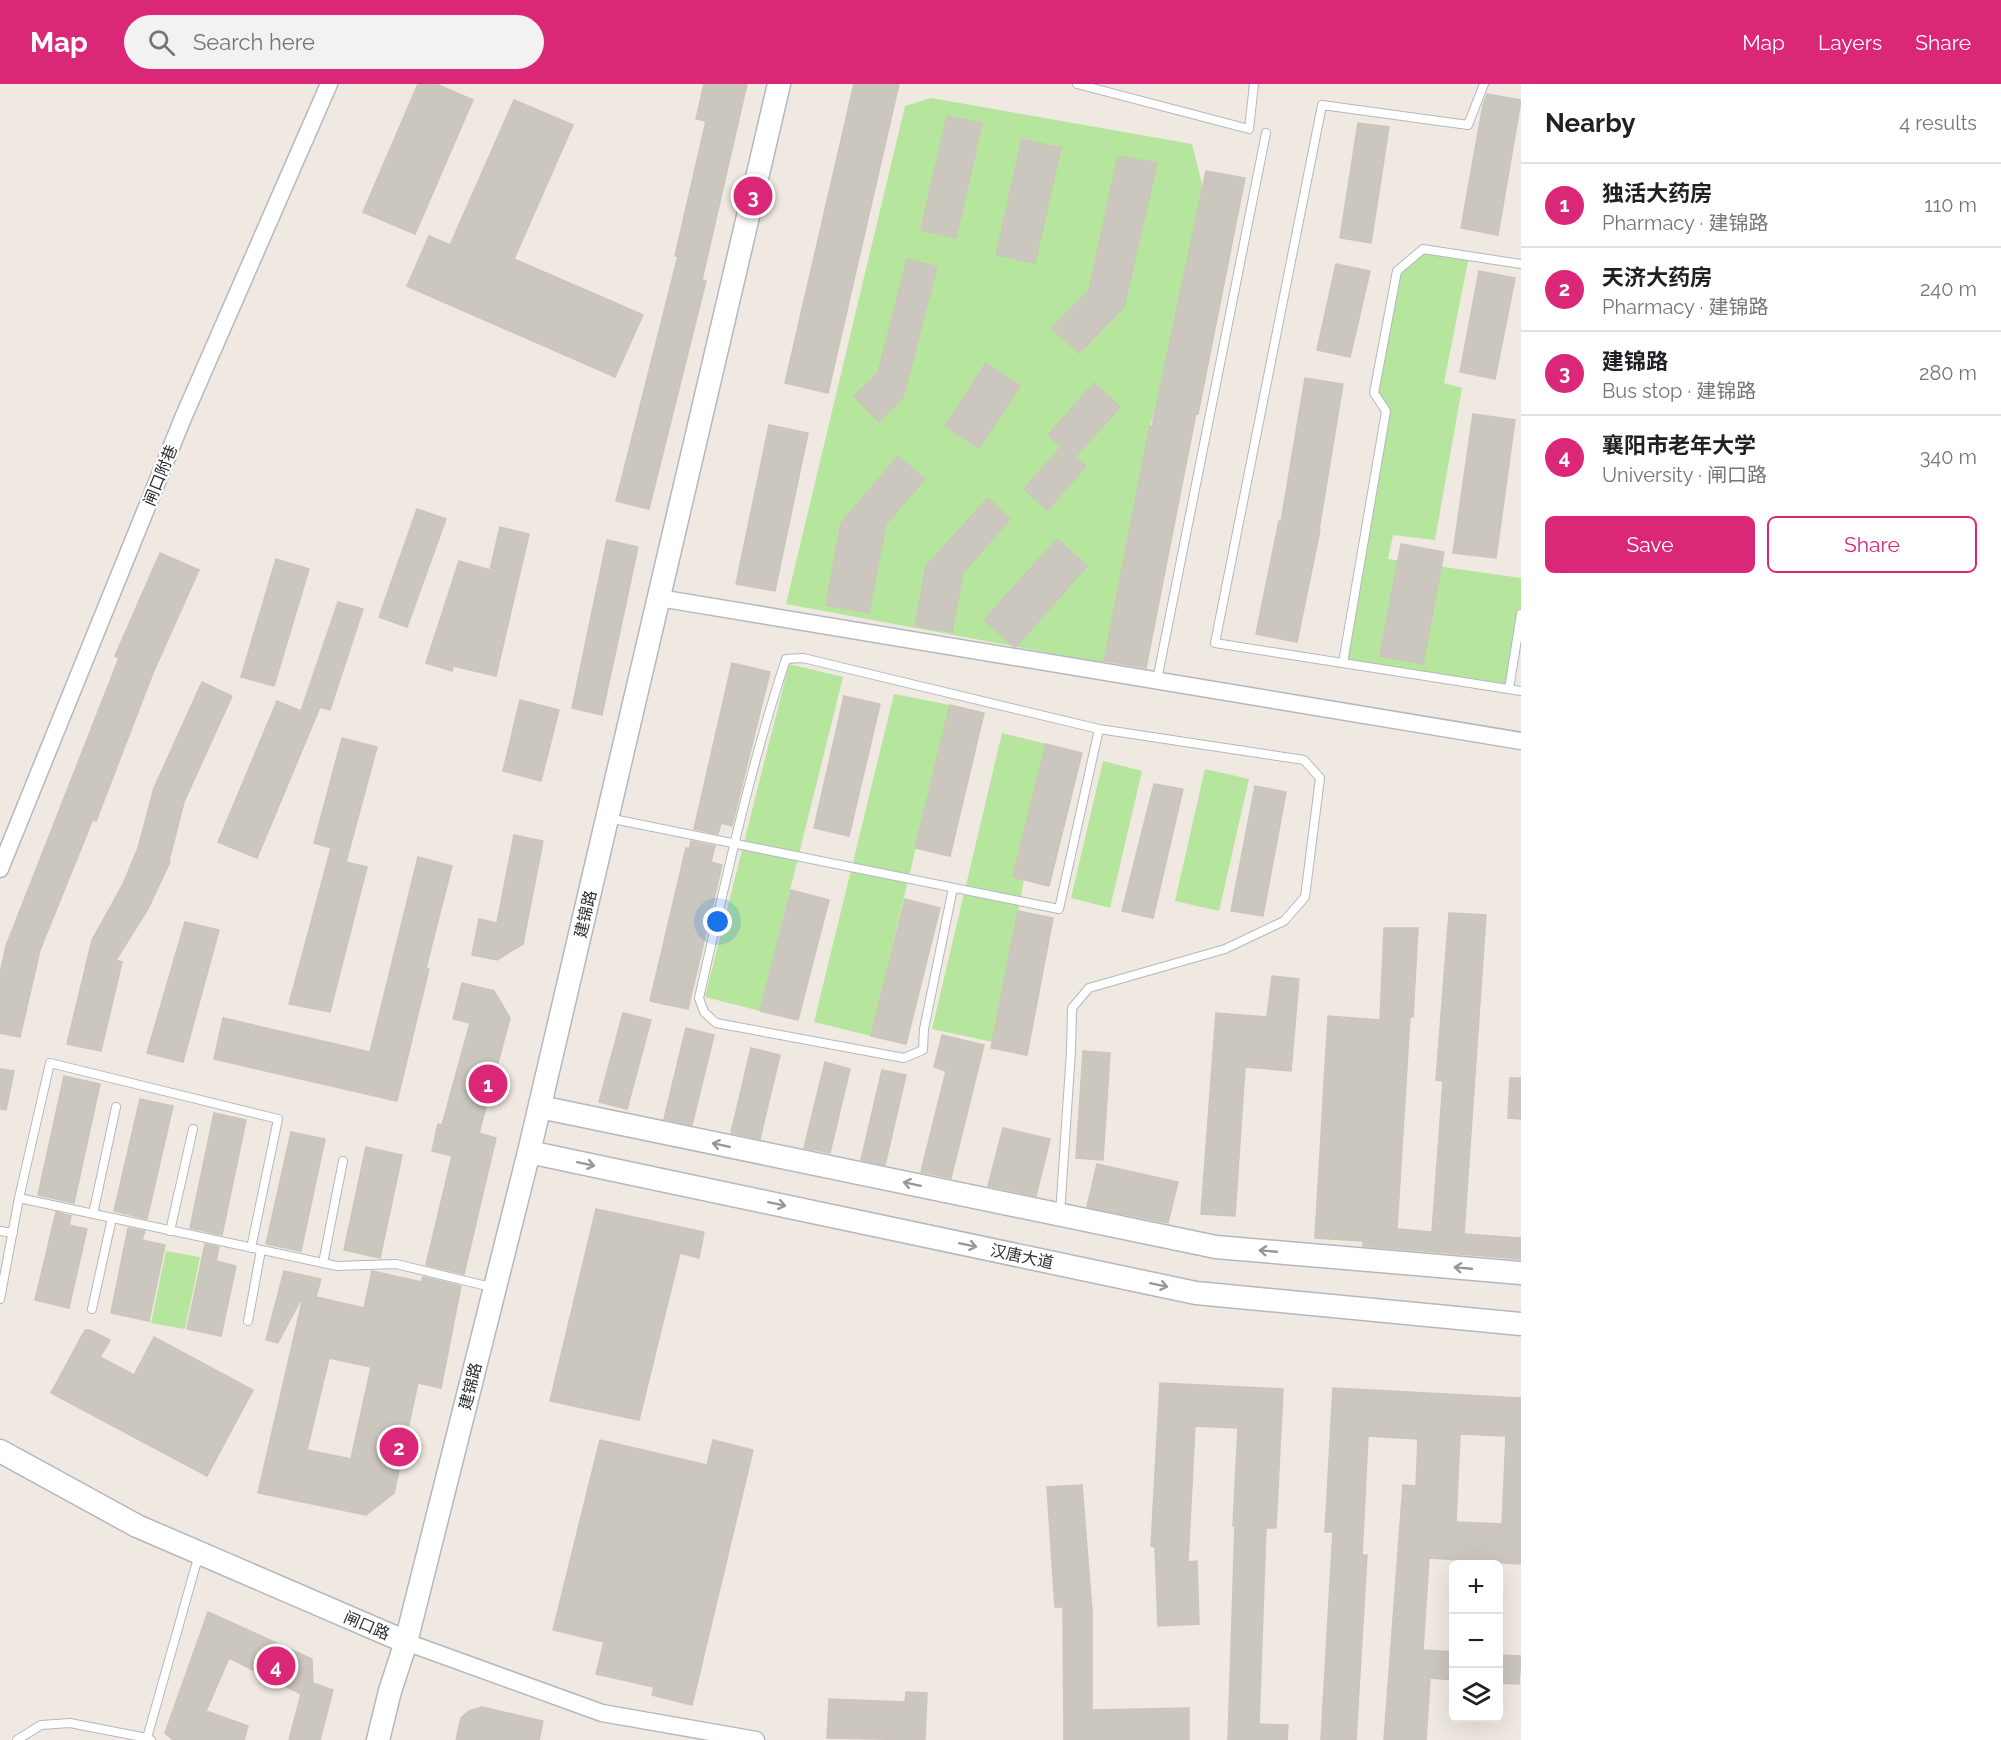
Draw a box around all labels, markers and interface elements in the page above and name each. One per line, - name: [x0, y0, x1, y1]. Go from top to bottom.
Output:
- search box: [124, 15, 544, 69]
- text: Map: [30, 26, 88, 59]
- icon: search: [145, 26, 178, 59]
- text: Search here: [193, 29, 315, 55]
- text: Map: [1742, 30, 1785, 55]
- text: Layers: [1818, 30, 1882, 55]
- text: Share: [1915, 30, 1971, 55]
- text: Nearby: [1545, 108, 1635, 138]
- text: 4 results: [1899, 111, 1977, 135]
- pin: 3: [734, 174, 772, 218]
- text: 独活大药房: [1602, 180, 1712, 206]
- text: 1: [1560, 193, 1569, 217]
- text: 110 m: [1924, 193, 1977, 217]
- text: Pharmacy · 建锦路: [1602, 211, 1768, 235]
- text: 天济大药房: [1602, 264, 1712, 290]
- text: 2: [1559, 277, 1570, 301]
- text: 240 m: [1920, 277, 1977, 301]
- text: Pharmacy · 建锦路: [1602, 295, 1768, 319]
- text: 建锦路: [1602, 348, 1668, 374]
- text: 3: [1559, 361, 1570, 385]
- text: 280 m: [1919, 361, 1977, 385]
- text: Bus stop · 建锦路: [1602, 379, 1756, 403]
- text: 襄阳市老年大学: [1602, 432, 1756, 458]
- street label: 闸口附巷: [140, 442, 181, 508]
- text: 4: [1559, 445, 1570, 469]
- text: 340 m: [1920, 445, 1977, 469]
- text: University · 闸口路: [1602, 463, 1767, 487]
- button: Save: [1545, 516, 1755, 573]
- button: Share: [1767, 516, 1977, 573]
- street label: 建锦路: [571, 889, 600, 940]
- your location: [703, 907, 732, 936]
- pin: 1: [468, 1062, 508, 1106]
- one-way arrow: [712, 1139, 731, 1150]
- one-way arrow: [576, 1159, 596, 1170]
- one-way arrow: [903, 1178, 922, 1189]
- one-way arrow: [767, 1199, 787, 1210]
- one-way arrow: [958, 1239, 977, 1251]
- street label: 汉唐大道: [989, 1241, 1055, 1272]
- one-way arrow: [1259, 1245, 1279, 1256]
- one-way arrow: [1453, 1262, 1473, 1273]
- one-way arrow: [1149, 1280, 1168, 1291]
- street label: 建锦路: [455, 1361, 486, 1412]
- pin: 2: [380, 1424, 418, 1470]
- map controls: [1449, 1560, 1503, 1722]
- button: +: [1449, 1560, 1503, 1614]
- street label: 闸口路: [341, 1607, 393, 1644]
- button: −: [1449, 1614, 1503, 1668]
- pin: 4: [256, 1644, 296, 1688]
- button: layers: [1449, 1668, 1503, 1722]

